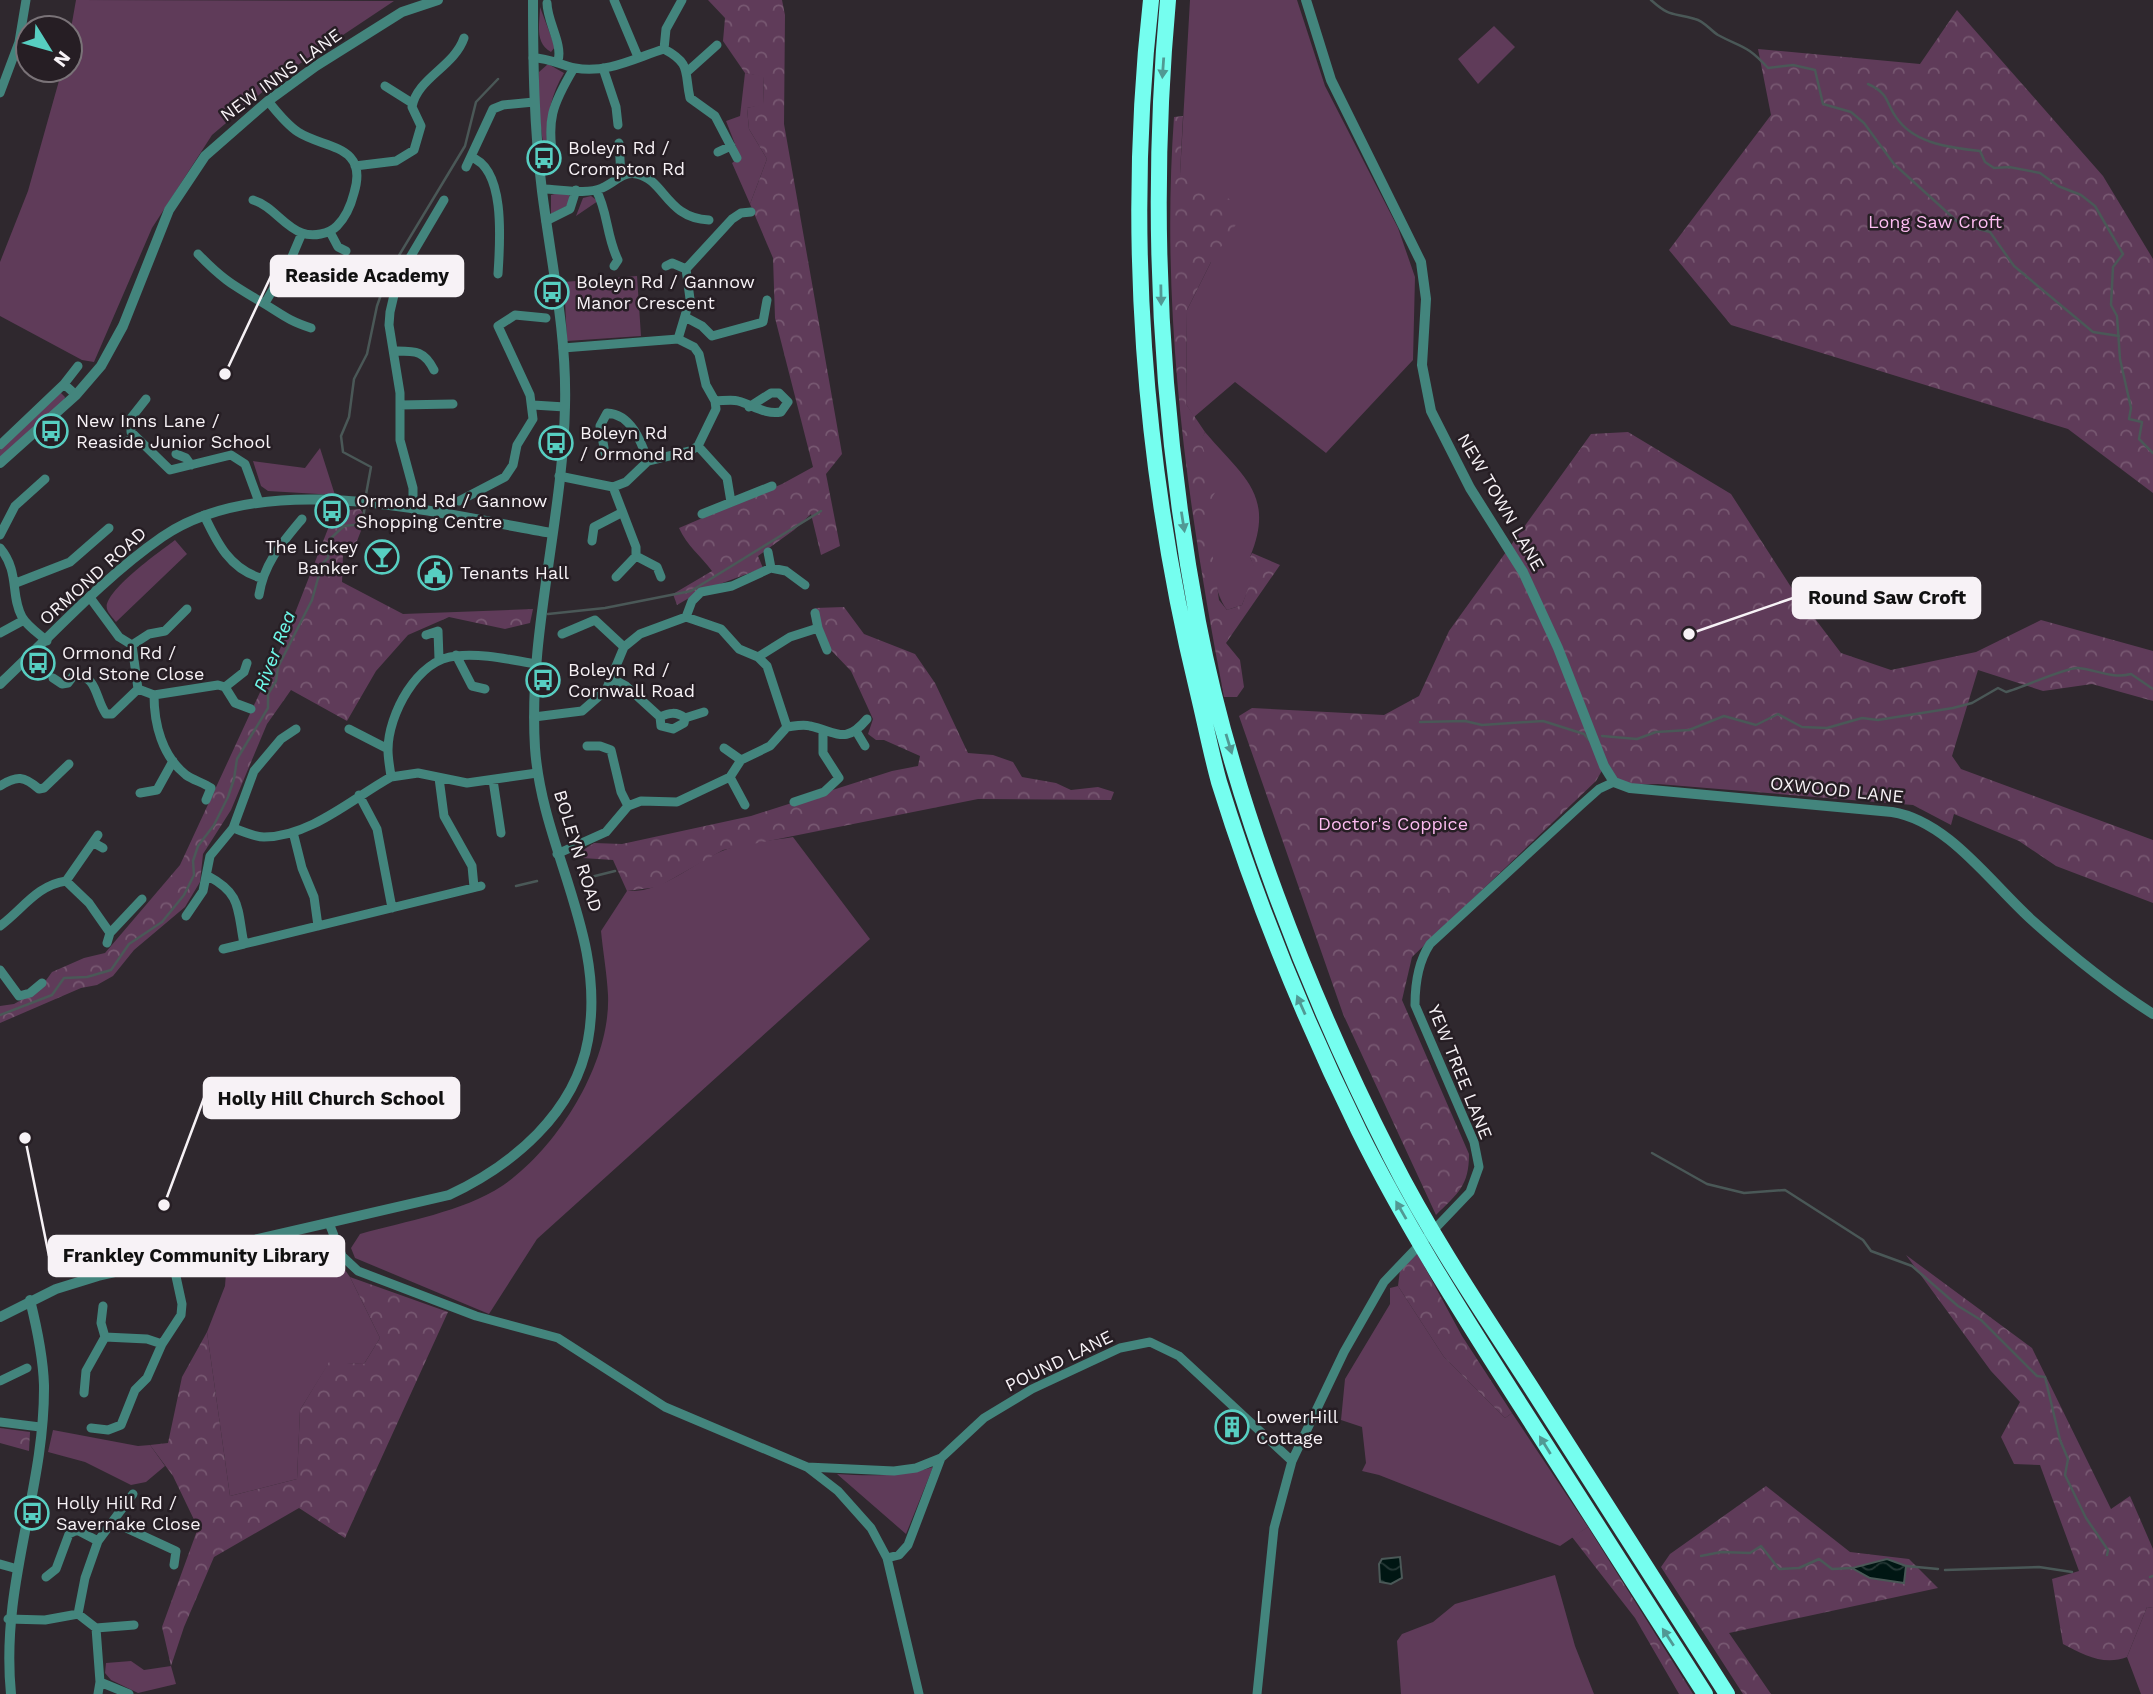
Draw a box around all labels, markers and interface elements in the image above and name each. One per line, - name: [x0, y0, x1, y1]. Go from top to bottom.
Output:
- north arrow: [14, 14, 84, 84]
- street label: NEW INNS LANE: [216, 24, 345, 126]
- text: N: [49, 46, 76, 71]
- one-way arrow: [1157, 57, 1168, 79]
- place label: Boleyn Rd / Crompton Rd: [568, 137, 685, 179]
- bus stop icon: Boleyn Rd / Crompton Rd: [525, 139, 563, 177]
- park label: Long Saw Croft: [1868, 211, 2002, 232]
- callout: Reaside Academy: [271, 256, 463, 296]
- text: Reaside Academy: [285, 264, 449, 287]
- place label: Boleyn Rd / Gannow Manor Crescent: [576, 271, 755, 313]
- bus stop icon: Boleyn Rd / Gannow Manor Crescent: [533, 273, 571, 311]
- one-way arrow: [1156, 285, 1167, 307]
- place label: New Inns Lane / Reaside Junior School: [76, 410, 271, 452]
- bus stop icon: New Inns Lane / Reaside Junior School: [32, 412, 70, 450]
- place label: Boleyn Rd / Ormond Rd: [580, 422, 694, 464]
- bus stop icon: Boleyn Rd / Ormond Rd: [537, 424, 575, 462]
- street label: NEW TOWN LANE: [1454, 429, 1549, 574]
- place label: Ormond Rd / Gannow Shopping Centre: [356, 490, 547, 532]
- bus stop icon: Ormond Rd / Gannow Shopping Centre: [313, 492, 351, 530]
- one-way arrow: [1178, 511, 1189, 533]
- street label: ORMOND ROAD: [35, 522, 150, 629]
- place label: The Lickey Banker: [265, 536, 359, 578]
- bar icon: The Lickey Banker: [363, 538, 401, 576]
- public building icon: Tenants Hall: [416, 554, 454, 592]
- place label: Tenants Hall: [460, 562, 570, 583]
- callout: Round Saw Croft: [1793, 578, 1980, 618]
- text: Round Saw Croft: [1808, 586, 1967, 609]
- water label: River Rea: [248, 607, 301, 695]
- place label: Ormond Rd / Old Stone Close: [62, 642, 204, 684]
- bus stop icon: Ormond Rd / Old Stone Close: [19, 644, 57, 682]
- place label: Boleyn Rd / Cornwall Road: [568, 659, 695, 701]
- bus stop icon: Boleyn Rd / Cornwall Road: [524, 661, 562, 699]
- one-way arrow: [1225, 734, 1235, 755]
- street label: OXWOOD LANE: [1769, 772, 1905, 807]
- street label: BOLEYN ROAD: [550, 787, 607, 914]
- park label: Doctor's Coppice: [1318, 813, 1468, 834]
- one-way arrow: [1295, 995, 1307, 1015]
- street label: YEW TREE LANE: [1424, 1001, 1497, 1142]
- callout: Holly Hill Church School: [204, 1078, 459, 1118]
- text: Holly Hill Church School: [218, 1087, 445, 1110]
- one-way arrow: [1395, 1200, 1407, 1219]
- callout: Frankley Community Library: [49, 1236, 344, 1276]
- text: Frankley Community Library: [63, 1244, 330, 1267]
- street label: POUND LANE: [1002, 1325, 1116, 1396]
- place label: LowerHill Cottage: [1256, 1406, 1339, 1448]
- building icon: LowerHill Cottage: [1213, 1408, 1251, 1446]
- one-way arrow: [1539, 1435, 1552, 1455]
- place label: Holly Hill Rd / Savernake Close: [56, 1492, 201, 1534]
- bus stop icon: Holly Hill Rd / Savernake Close: [13, 1494, 51, 1532]
- one-way arrow: [1662, 1627, 1675, 1646]

